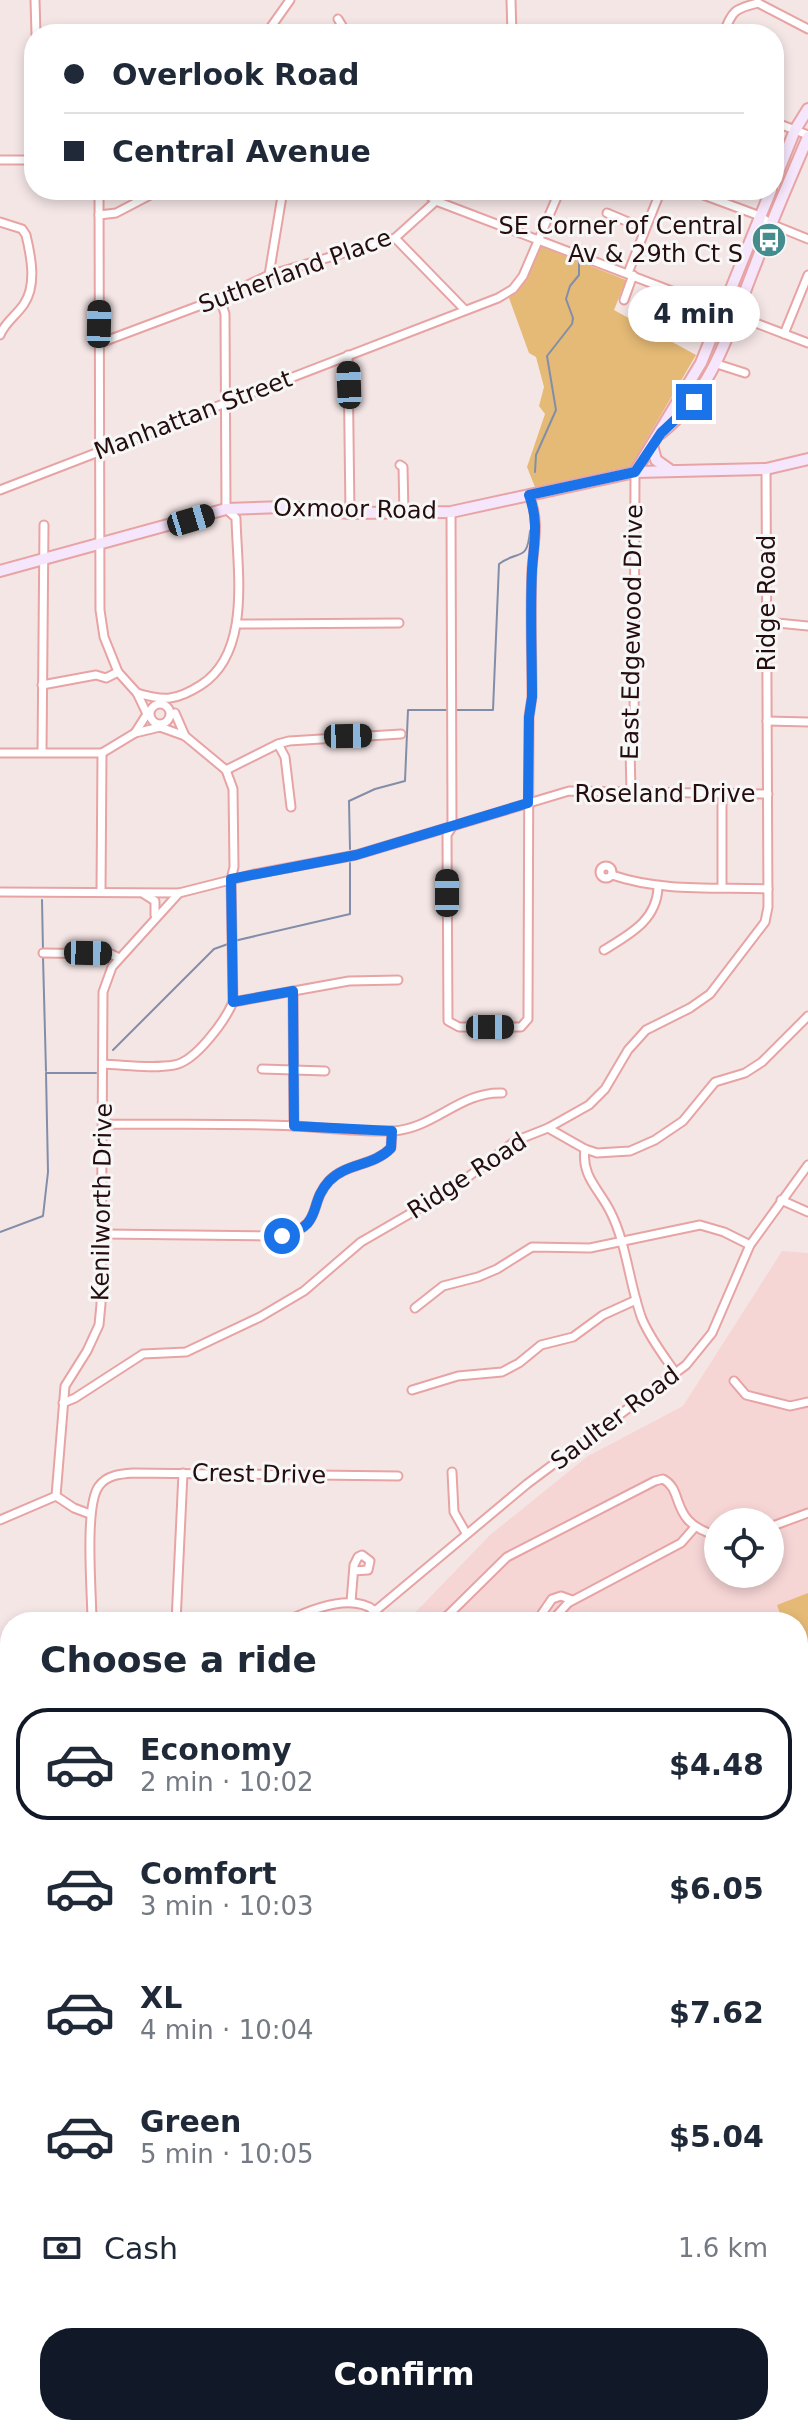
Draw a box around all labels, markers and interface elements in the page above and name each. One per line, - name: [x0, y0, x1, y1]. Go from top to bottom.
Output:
- text: Overlook Road: [112, 57, 360, 92]
- text: Central Avenue: [112, 134, 371, 169]
- place label: SE Corner of Central Av & 29th Ct S: [498, 212, 743, 268]
- bus stop icon: SE Corner of Central Av & 29th Ct S: [750, 221, 788, 259]
- street label: Sutherland Place: [195, 223, 395, 319]
- callout: 4 min: [628, 286, 760, 342]
- text: 4 min: [653, 299, 735, 329]
- car: [87, 300, 111, 348]
- car: [336, 361, 362, 409]
- street label: Manhattan Street: [90, 364, 296, 466]
- route end: [676, 384, 712, 420]
- street label: Oxmoor Road: [273, 494, 437, 524]
- car: [165, 502, 217, 538]
- street label: East Edgewood Drive: [616, 504, 648, 760]
- street label: Ridge Road: [753, 535, 781, 671]
- car: [324, 724, 372, 748]
- street label: Roseland Drive: [575, 780, 755, 808]
- car: [435, 869, 459, 917]
- car: [64, 941, 112, 965]
- car: [466, 1015, 514, 1039]
- street label: Kenilworth Drive: [86, 1103, 118, 1301]
- street label: Ridge Road: [402, 1127, 532, 1225]
- route start: [264, 1218, 300, 1254]
- street label: Saulter Road: [545, 1361, 685, 1475]
- street label: Crest Drive: [192, 1459, 326, 1489]
- map controls: [704, 1508, 784, 1588]
- button: locate: [704, 1508, 784, 1588]
- text: Choose a ride: [40, 1639, 317, 1680]
- icon: car: [44, 1728, 116, 1800]
- text: Economy: [140, 1732, 292, 1767]
- text: $4.48: [669, 1747, 764, 1782]
- text: 2 min · 10:02: [140, 1767, 314, 1797]
- icon: car: [44, 1852, 116, 1924]
- text: Comfort: [140, 1856, 277, 1891]
- text: $6.05: [669, 1871, 764, 1906]
- text: 3 min · 10:03: [140, 1891, 314, 1921]
- icon: car: [44, 1976, 116, 2048]
- text: XL: [140, 1980, 182, 2015]
- text: $7.62: [669, 1995, 764, 2030]
- text: 4 min · 10:04: [140, 2015, 314, 2045]
- icon: car: [44, 2100, 116, 2172]
- text: Green: [140, 2104, 241, 2139]
- text: $5.04: [669, 2119, 764, 2154]
- text: 5 min · 10:05: [140, 2139, 314, 2169]
- icon: cash: [40, 2226, 84, 2270]
- text: Cash: [104, 2231, 178, 2266]
- text: 1.6 km: [678, 2233, 768, 2263]
- button: Confirm: [40, 2328, 768, 2420]

